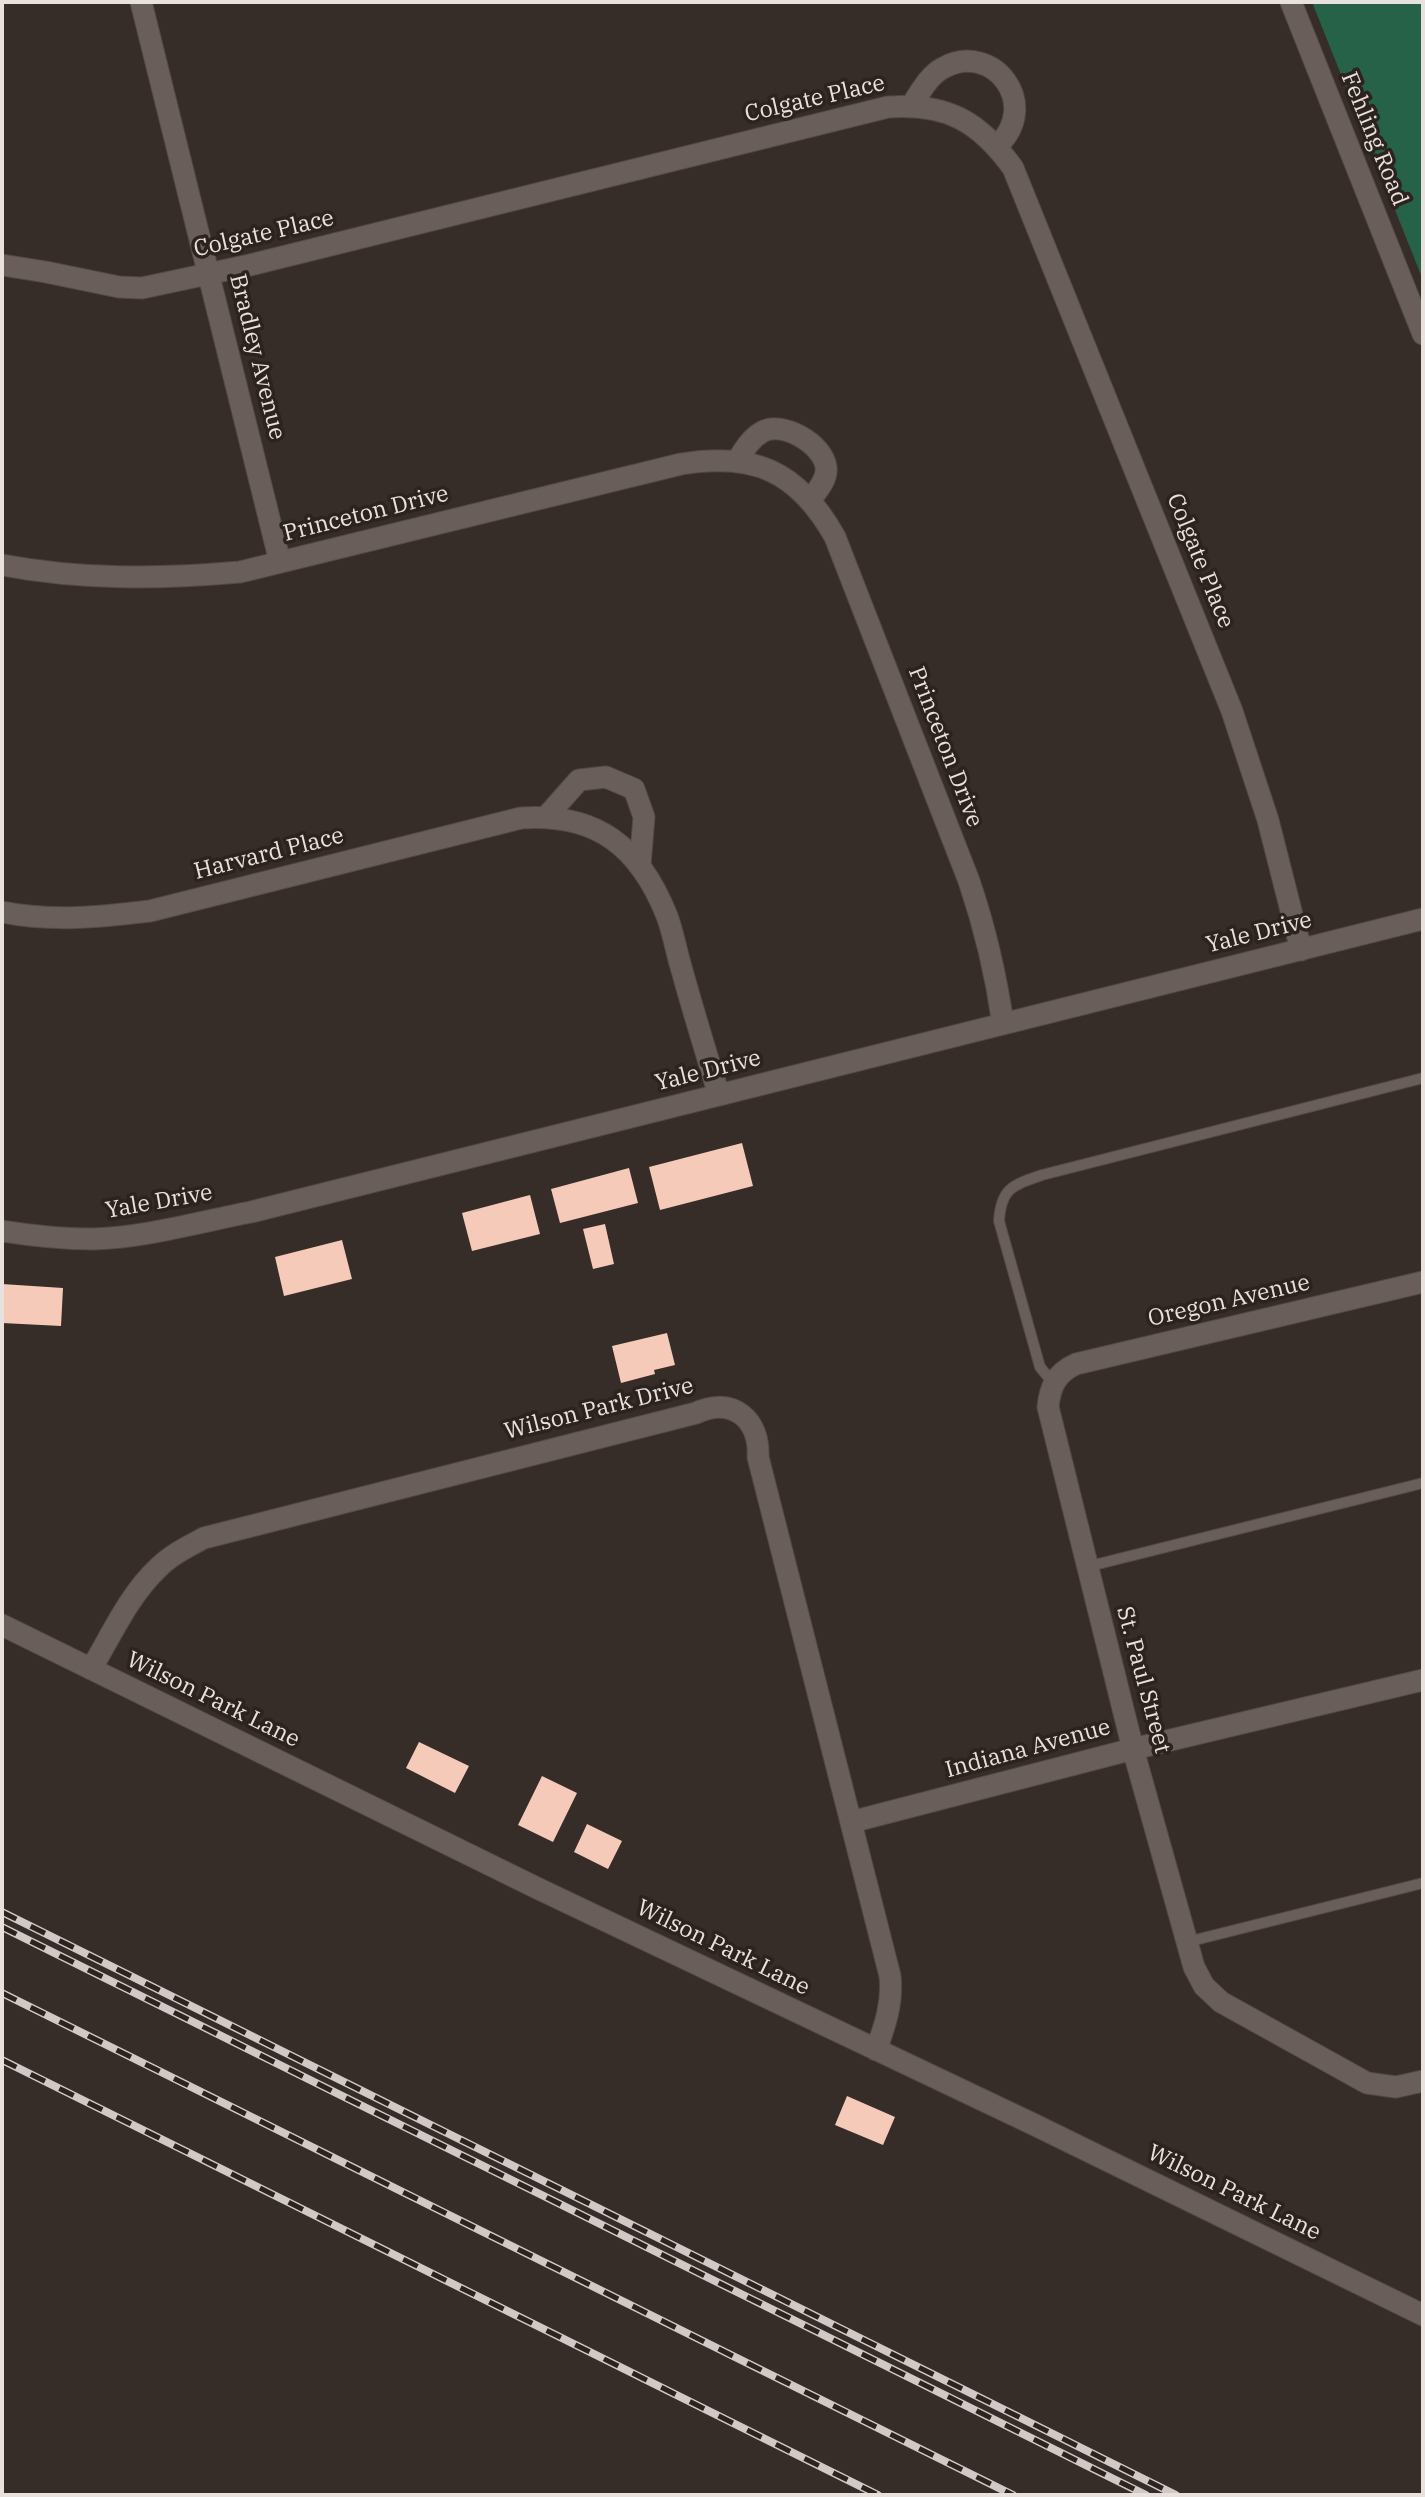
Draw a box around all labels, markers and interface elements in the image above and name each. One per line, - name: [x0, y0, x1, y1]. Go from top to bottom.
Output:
- street label: Fehling Road: [1335, 68, 1413, 210]
- street label: Colgate Place: [742, 69, 888, 129]
- street label: Colgate Place: [191, 204, 337, 264]
- street label: Bradley Avenue: [223, 271, 291, 443]
- street label: Princeton Drive: [280, 480, 452, 548]
- street label: Colgate Place: [1160, 490, 1240, 632]
- street label: Princeton Drive: [902, 663, 988, 831]
- street label: Harvard Place: [191, 822, 347, 886]
- street label: Yale Drive: [1203, 907, 1315, 959]
- street label: Yale Drive: [652, 1045, 764, 1097]
- street label: Yale Drive: [103, 1179, 215, 1225]
- street label: Oregon Avenue: [1145, 1269, 1313, 1333]
- street label: Wilson Park Drive: [502, 1372, 696, 1446]
- street label: St. Paul Street: [1110, 1604, 1176, 1756]
- street label: Wilson Park Lane: [122, 1646, 304, 1754]
- street label: Indiana Avenue: [942, 1714, 1114, 1784]
- street label: Wilson Park Lane: [632, 1894, 814, 2002]
- street label: Wilson Park Lane: [1143, 2139, 1325, 2247]

